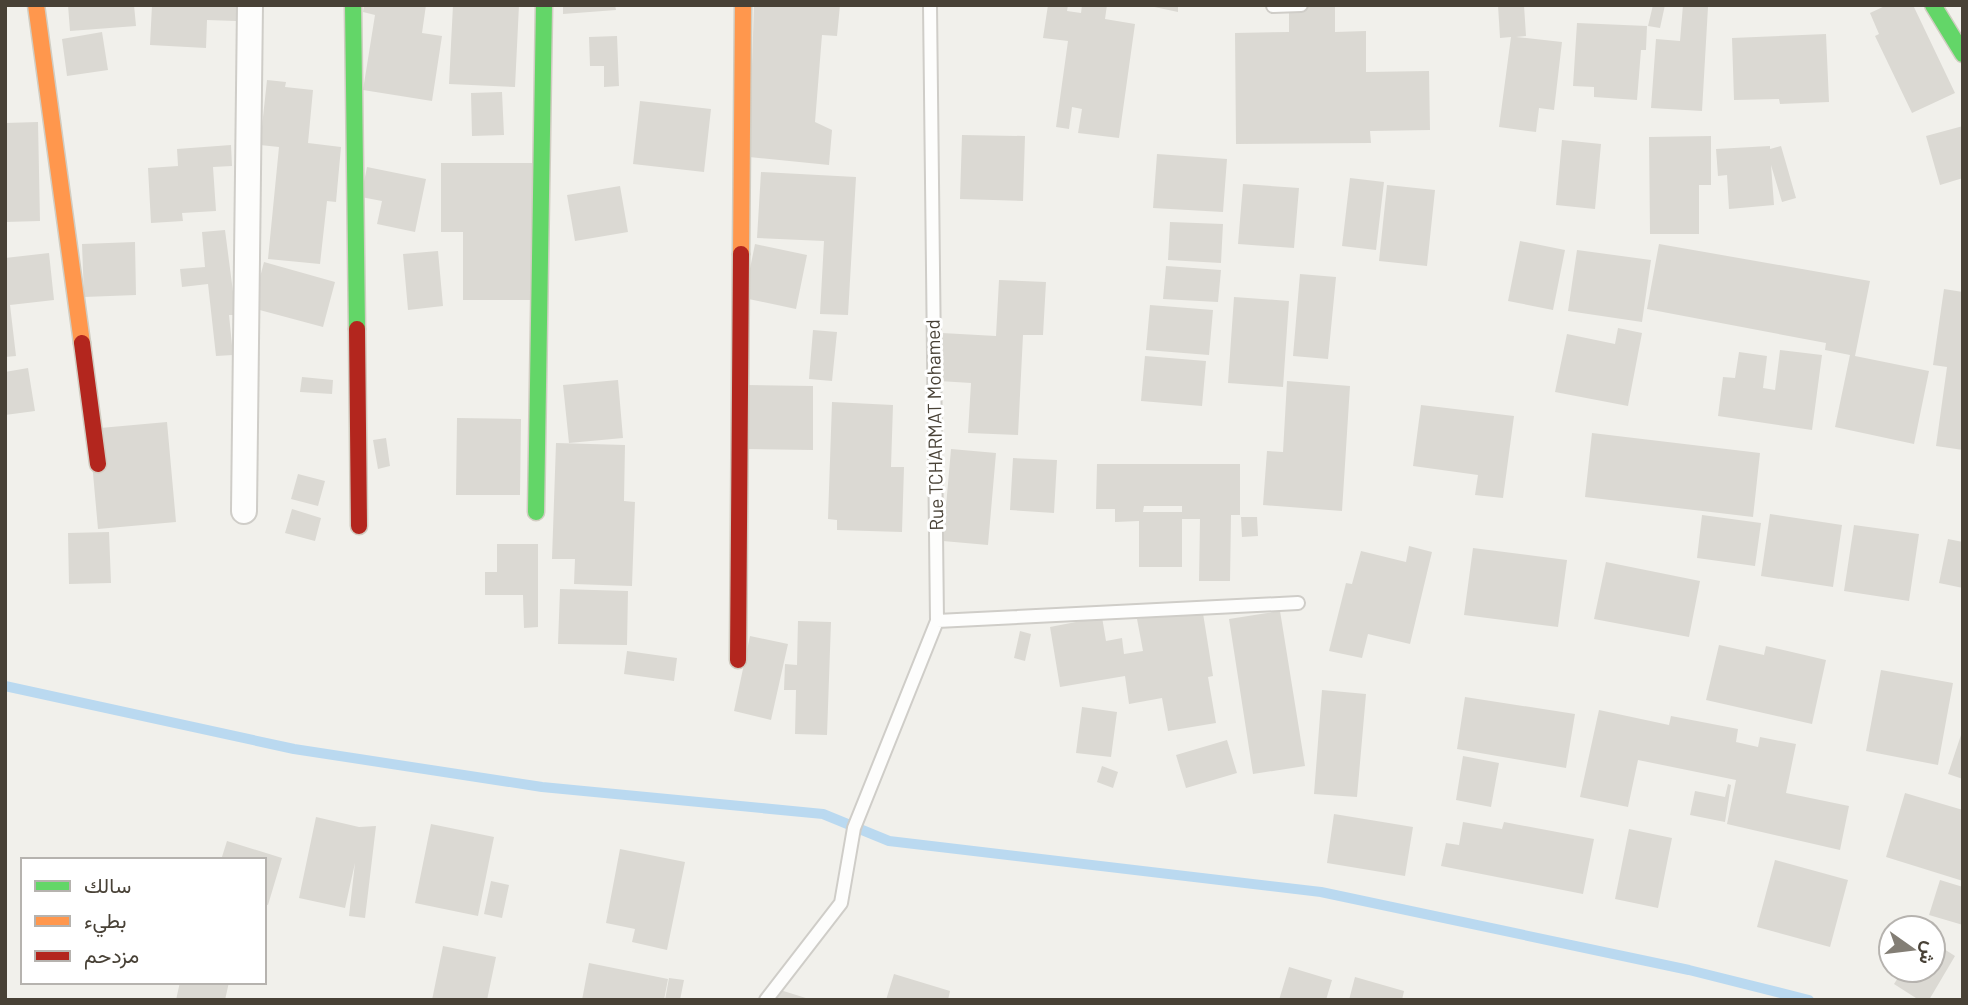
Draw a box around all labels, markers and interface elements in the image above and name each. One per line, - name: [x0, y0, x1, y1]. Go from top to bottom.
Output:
- street label: Rue TCHARMAT Mohamed: [921, 319, 947, 531]
- legend: [21, 858, 266, 984]
- text: سالك: [84, 872, 131, 897]
- text: بطيء: [84, 907, 127, 938]
- north arrow: [1877, 914, 1947, 984]
- text: ش: [1914, 939, 1943, 967]
- text: مزدحم: [84, 942, 139, 970]

